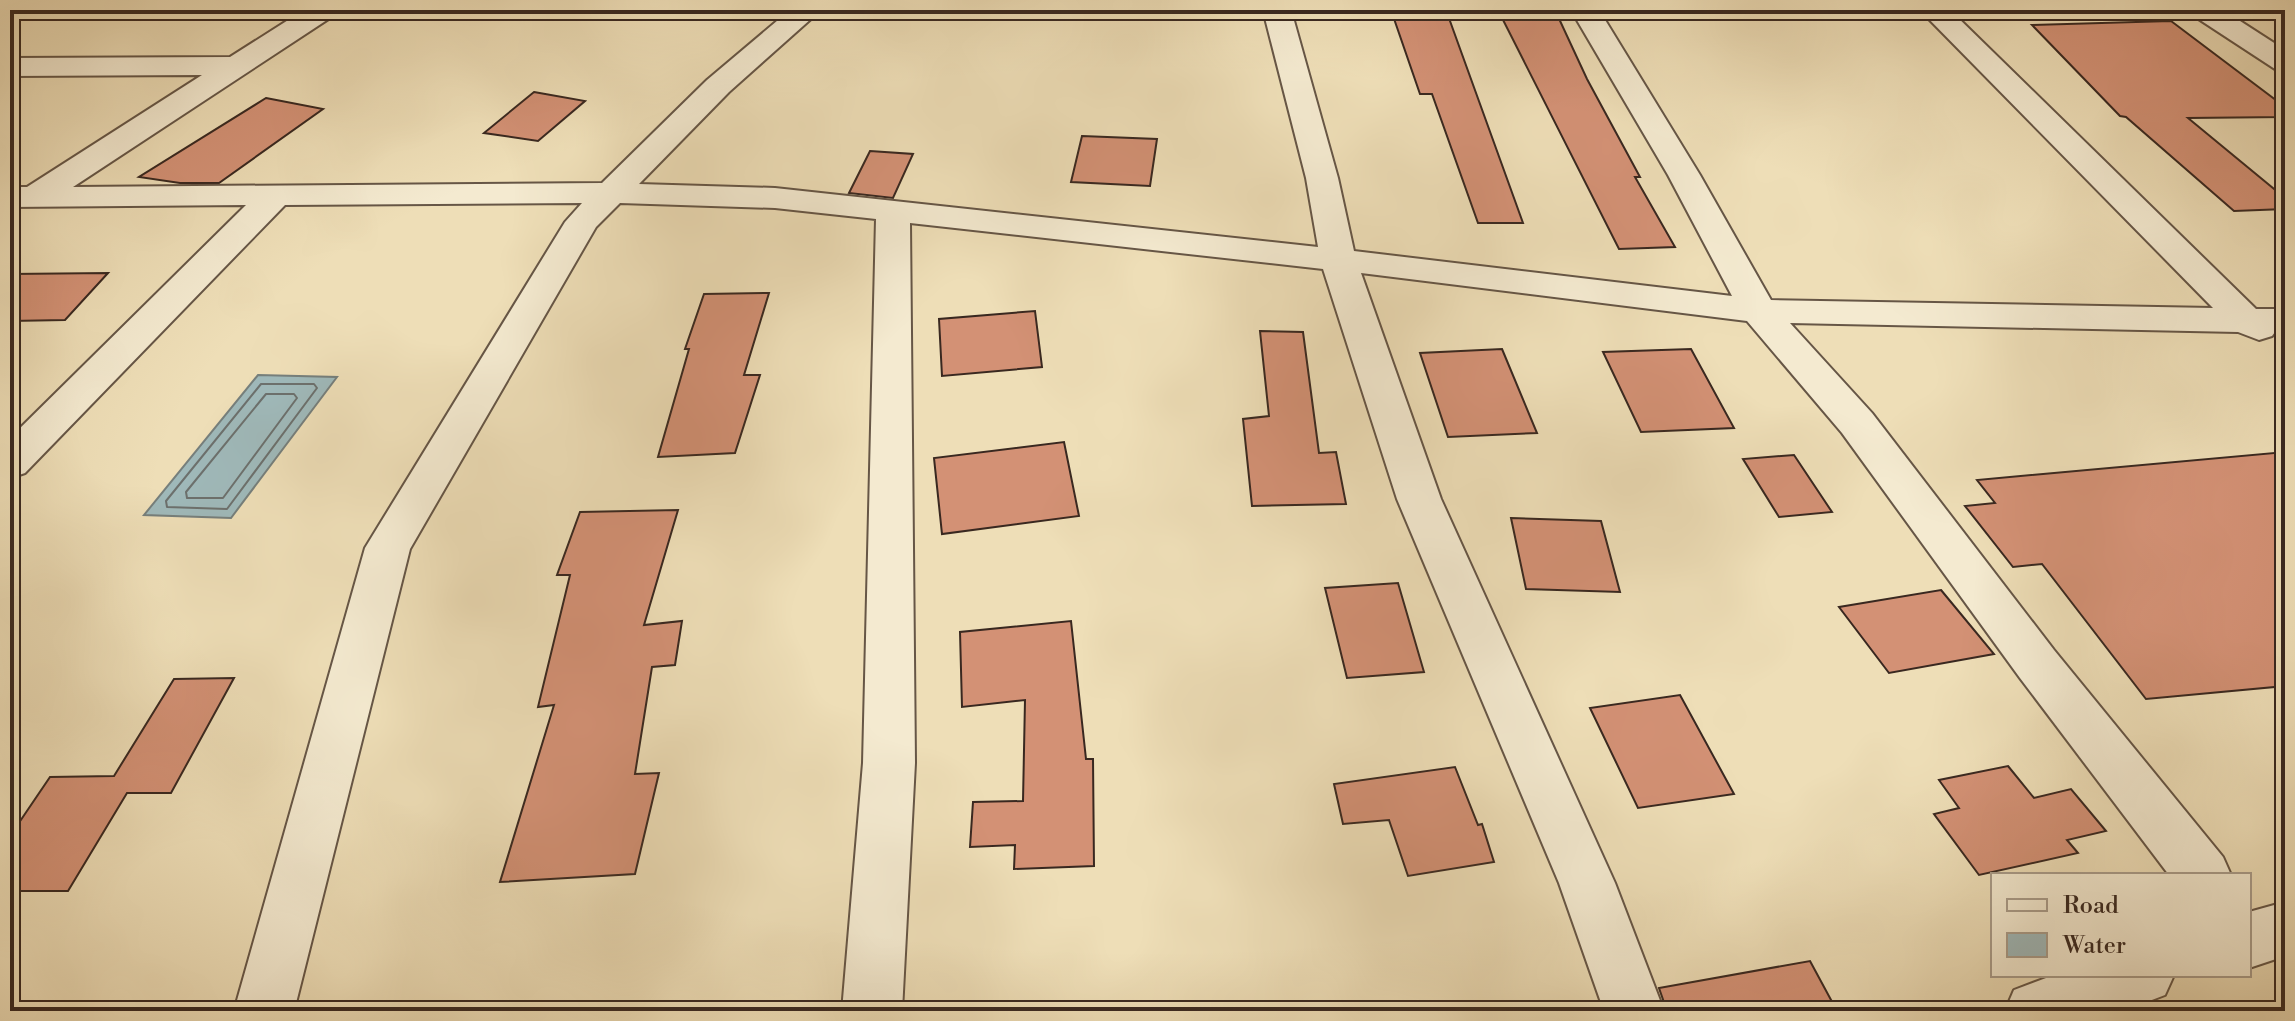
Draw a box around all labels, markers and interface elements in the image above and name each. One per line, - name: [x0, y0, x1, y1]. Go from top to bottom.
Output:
- legend: [1991, 873, 2251, 977]
- text: Road: [2063, 891, 2119, 921]
- text: Water: [2062, 931, 2126, 961]

